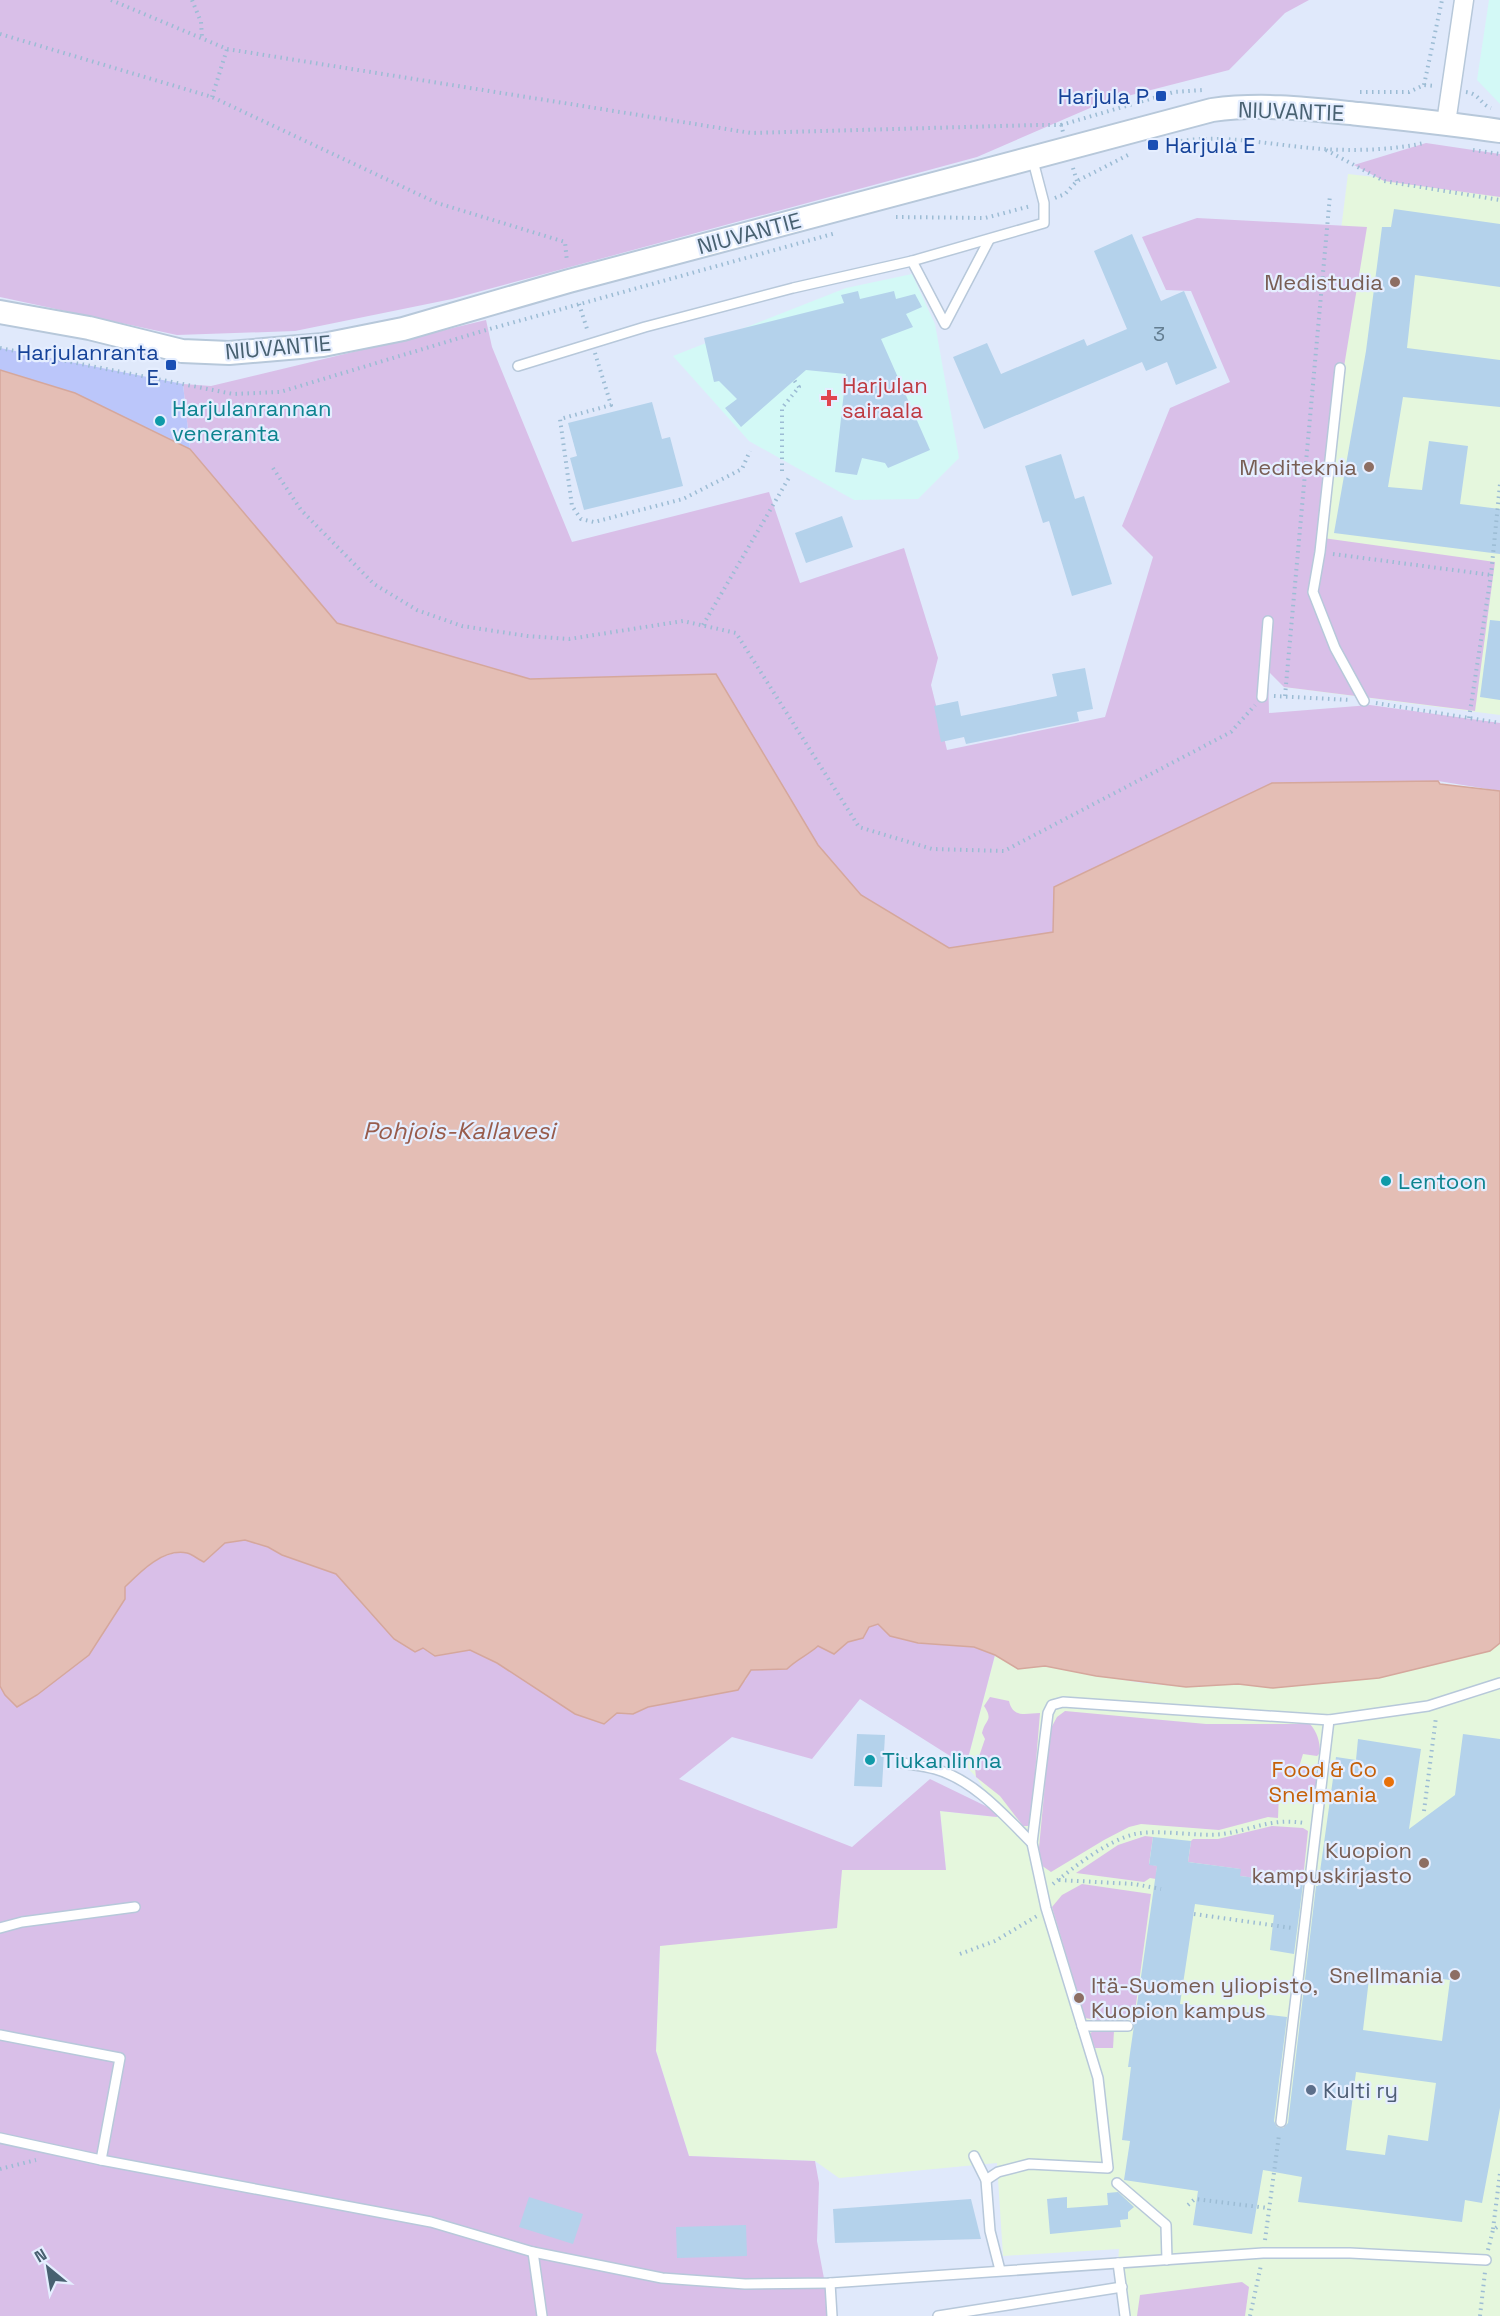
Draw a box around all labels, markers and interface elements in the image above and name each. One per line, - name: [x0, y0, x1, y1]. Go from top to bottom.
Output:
- place label: Harjula P: [1058, 82, 1149, 110]
- marker: Harjula P: [1154, 89, 1168, 103]
- street label: NIUVANTIE: [1237, 95, 1345, 127]
- place label: Harjula E: [1165, 131, 1255, 159]
- marker: Harjula E: [1146, 138, 1160, 152]
- street label: NIUVANTIE: [694, 206, 804, 260]
- place label: Medistudia: [1264, 268, 1383, 296]
- marker: Medistudia: [1388, 275, 1402, 289]
- house number: 3: [1153, 321, 1165, 347]
- street label: NIUVANTIE: [224, 328, 332, 366]
- place label: Harjulanranta E: [17, 338, 159, 391]
- marker: Harjulanranta E: [164, 358, 178, 372]
- place label: Harjulan sairaala: [842, 371, 928, 424]
- marker: Harjulan sairaala: [820, 389, 838, 407]
- place label: Harjulanrannan veneranta: [172, 394, 331, 447]
- marker: Harjulanrannan veneranta: [153, 414, 167, 428]
- place label: Mediteknia: [1239, 453, 1357, 481]
- marker: Mediteknia: [1362, 460, 1376, 474]
- water label: Pohjois-Kallavesi: [363, 1115, 558, 1146]
- place label: Lentoon: [1398, 1167, 1487, 1195]
- marker: Lentoon: [1379, 1174, 1393, 1188]
- place label: Tiukanlinna: [882, 1746, 1002, 1774]
- marker: Tiukanlinna: [863, 1753, 877, 1767]
- place label: Food & Co Snelmania: [1269, 1755, 1377, 1808]
- marker: Food & Co Snelmania: [1382, 1775, 1396, 1789]
- place label: Kuopion kampuskirjasto: [1251, 1836, 1412, 1889]
- marker: Kuopion kampuskirjasto: [1417, 1856, 1431, 1870]
- place label: Snellmania: [1329, 1961, 1443, 1989]
- marker: Snellmania: [1448, 1968, 1462, 1982]
- place label: Itä-Suomen yliopisto, Kuopion kampus: [1091, 1971, 1318, 2024]
- marker: Itä-Suomen yliopisto, Kuopion kampus: [1072, 1991, 1086, 2005]
- place label: Kulti ry: [1323, 2076, 1398, 2104]
- marker: Kulti ry: [1304, 2083, 1318, 2097]
- north arrow: [18, 2238, 78, 2298]
- text: N: [31, 2244, 51, 2267]

